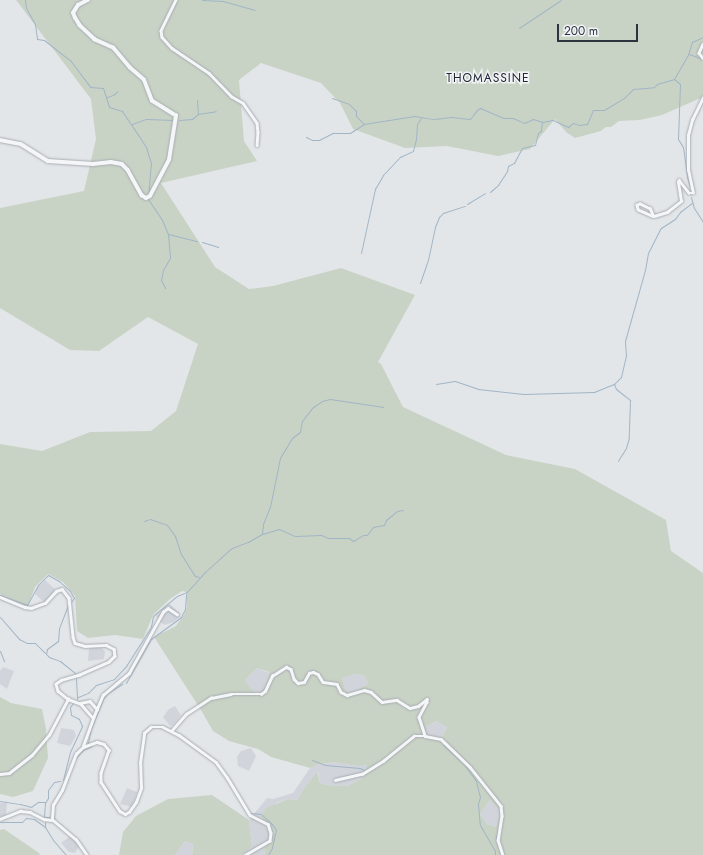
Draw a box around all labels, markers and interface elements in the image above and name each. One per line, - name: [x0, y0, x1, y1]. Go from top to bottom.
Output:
- scale bar: [559, 16, 640, 42]
- text: 200 m: [564, 22, 598, 40]
- district label: THOMASSINE: [446, 72, 530, 86]

